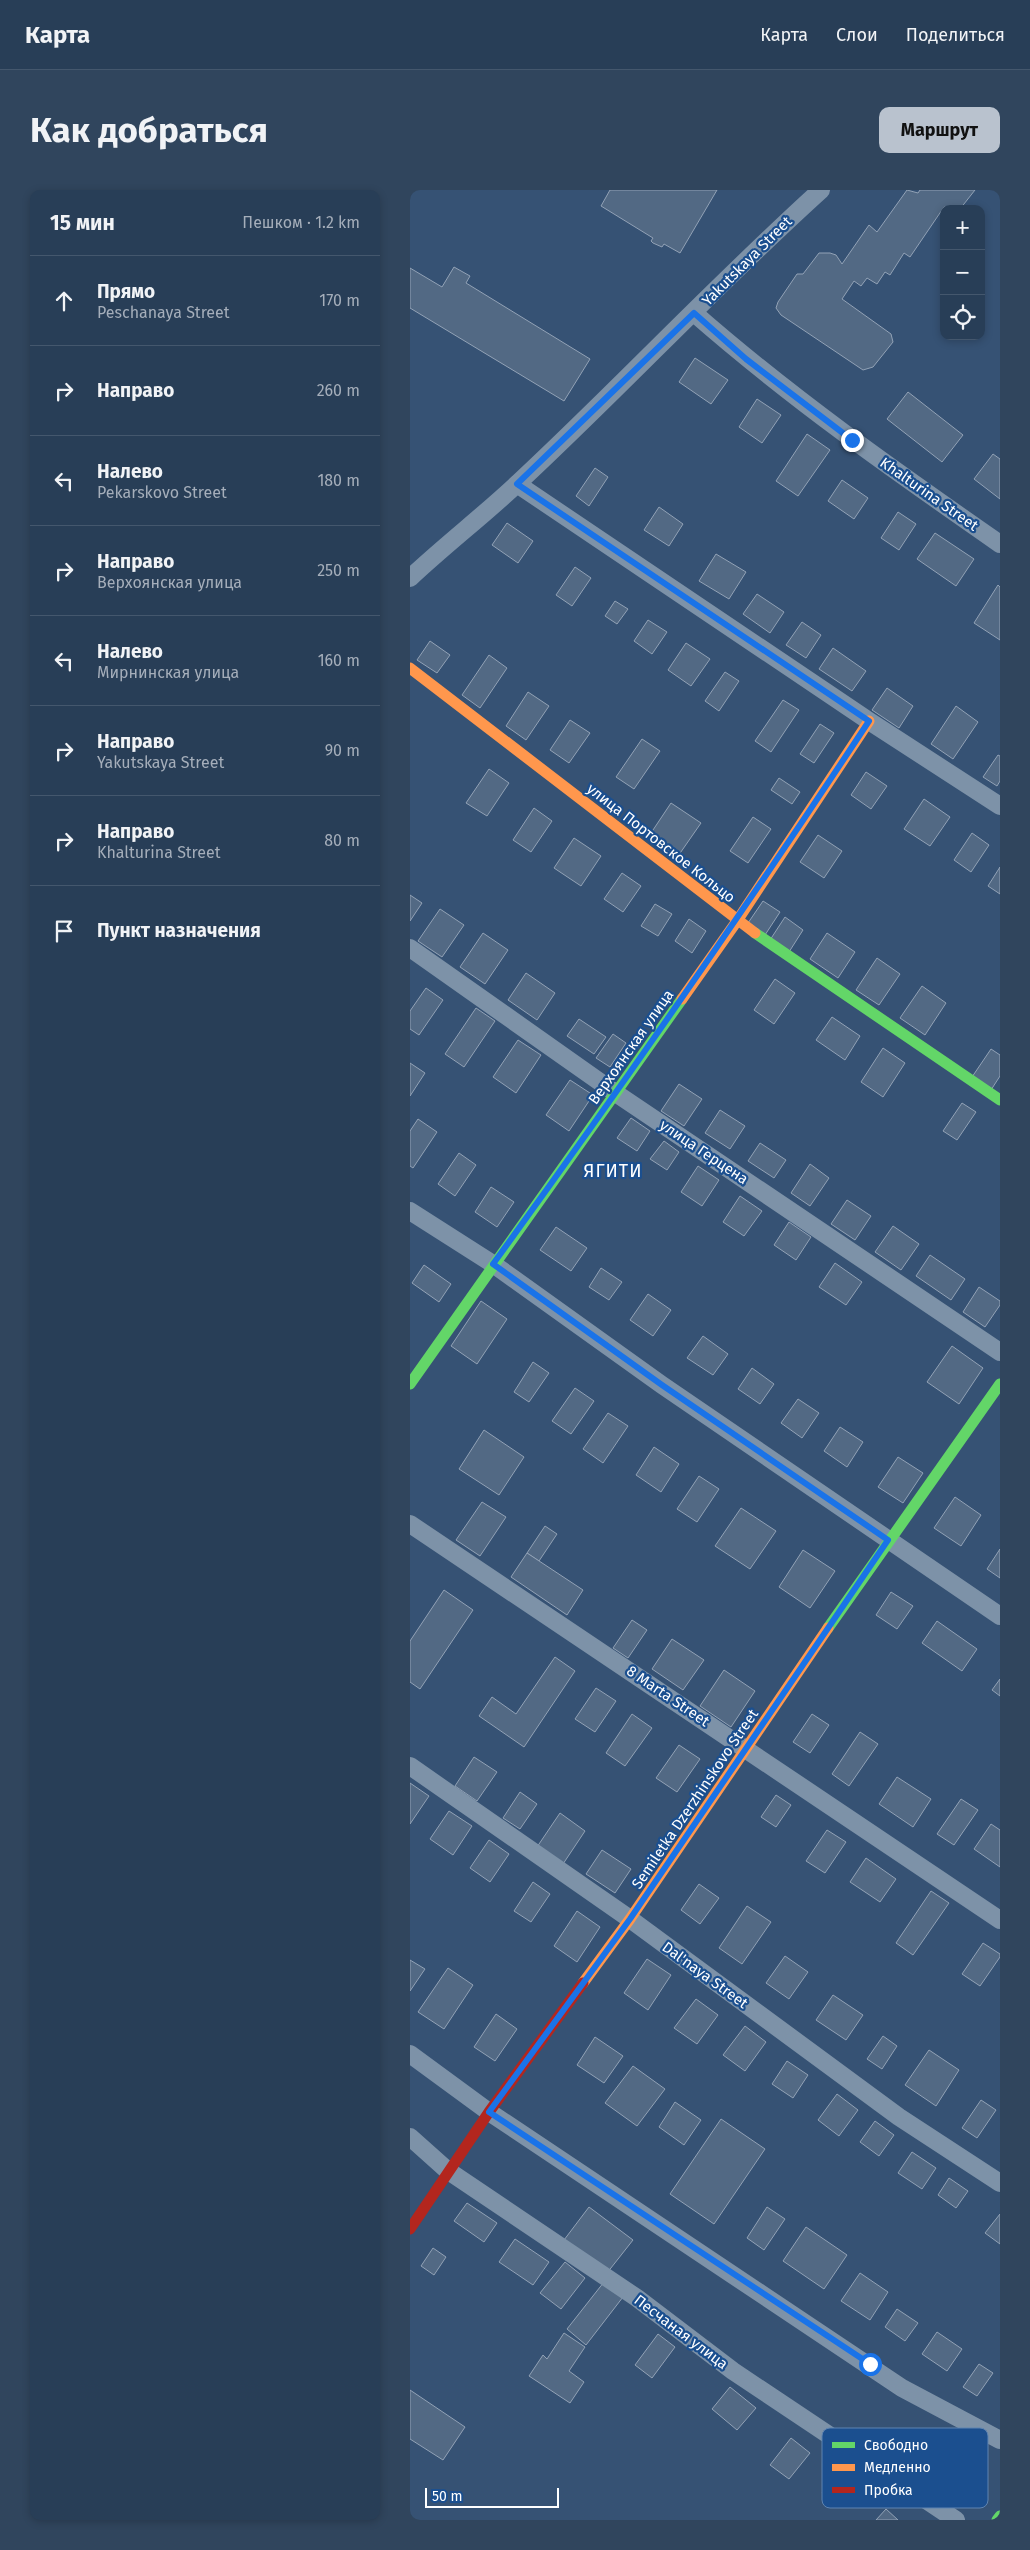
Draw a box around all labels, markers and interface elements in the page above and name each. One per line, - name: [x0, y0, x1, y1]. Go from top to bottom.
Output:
- text: Карта: [25, 21, 90, 49]
- text: Карта: [760, 24, 808, 46]
- text: Слои: [836, 24, 878, 46]
- text: Поделиться: [906, 24, 1005, 46]
- button: Маршрут: [879, 107, 1000, 153]
- text: Как добраться: [30, 109, 268, 151]
- map controls: [940, 205, 985, 340]
- button: +: [940, 205, 985, 250]
- text: 15 мин: [50, 210, 115, 236]
- street label: Yakutskaya Street: [698, 212, 796, 310]
- text: Пешком · 1.2 km: [242, 213, 360, 232]
- button: −: [940, 250, 985, 295]
- text: Прямо: [97, 280, 155, 303]
- icon: ahead: [50, 287, 78, 315]
- text: 170 m: [319, 291, 360, 310]
- button: locate: [940, 295, 985, 340]
- text: Peschanaya Street: [97, 303, 230, 322]
- icon: right: [50, 377, 78, 405]
- text: Направо: [97, 379, 174, 402]
- text: 260 m: [317, 381, 360, 400]
- route end: [841, 429, 864, 452]
- street label: Khalturina Street: [876, 453, 982, 535]
- text: Налево: [97, 460, 163, 483]
- icon: left: [50, 467, 78, 495]
- text: 180 m: [317, 471, 360, 490]
- text: Pekarskovo Street: [97, 483, 227, 502]
- text: Направо: [97, 550, 174, 573]
- icon: right: [50, 557, 78, 585]
- text: 250 m: [317, 561, 360, 580]
- text: Верхоянская улица: [97, 573, 242, 592]
- text: Налево: [97, 640, 163, 663]
- icon: left: [50, 647, 78, 675]
- text: 160 m: [318, 651, 360, 670]
- text: Мирнинская улица: [97, 663, 239, 682]
- text: Направо: [97, 730, 174, 753]
- icon: right: [50, 737, 78, 765]
- text: 90 m: [325, 741, 360, 760]
- text: Yakutskaya Street: [97, 753, 224, 772]
- street label: улица Портовское Кольцо: [583, 779, 739, 907]
- text: Направо: [97, 820, 174, 843]
- icon: right: [50, 827, 78, 855]
- text: 80 m: [324, 831, 360, 850]
- text: Khalturina Street: [97, 843, 221, 862]
- icon: arrive: [50, 917, 78, 945]
- text: Пункт назначения: [97, 919, 261, 942]
- street label: Верхоянская улица: [585, 986, 677, 1108]
- street label: улица Герцена: [656, 1116, 752, 1188]
- district label: ЯГИТИ: [584, 1160, 642, 1182]
- street label: 8 Marta Street: [623, 1662, 713, 1731]
- street label: Semiletka Dzerzhinskovo Street: [628, 1705, 762, 1892]
- street label: Dal'naya Street: [659, 1938, 752, 2013]
- street label: Песчаная улица: [630, 2291, 732, 2373]
- route start: [859, 2353, 882, 2376]
- legend: [822, 2428, 988, 2508]
- text: Свободно: [864, 2437, 928, 2454]
- text: Медленно: [864, 2459, 931, 2476]
- text: Пробка: [864, 2482, 913, 2499]
- scale bar: [425, 2485, 559, 2508]
- text: 50 m: [432, 2488, 463, 2505]

